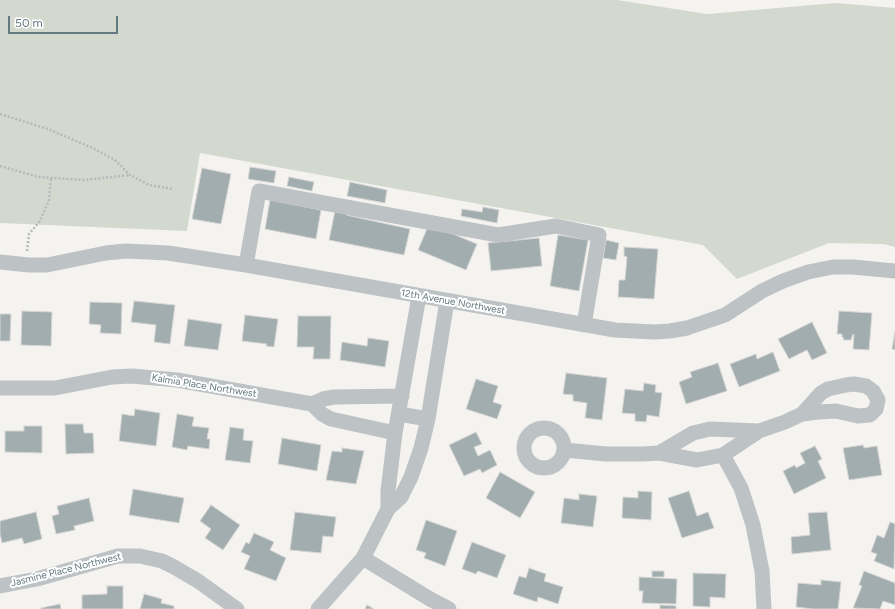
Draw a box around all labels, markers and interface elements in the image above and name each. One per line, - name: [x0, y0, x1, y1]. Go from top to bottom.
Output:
- scale bar: [10, 8, 120, 34]
- text: 50 m: [15, 16, 43, 30]
- street label: 12th Avenue Northwest: [400, 287, 506, 317]
- street label: Kalmia Place Northwest: [151, 372, 257, 400]
- street label: Jasmine Place Northwest: [9, 550, 123, 590]

